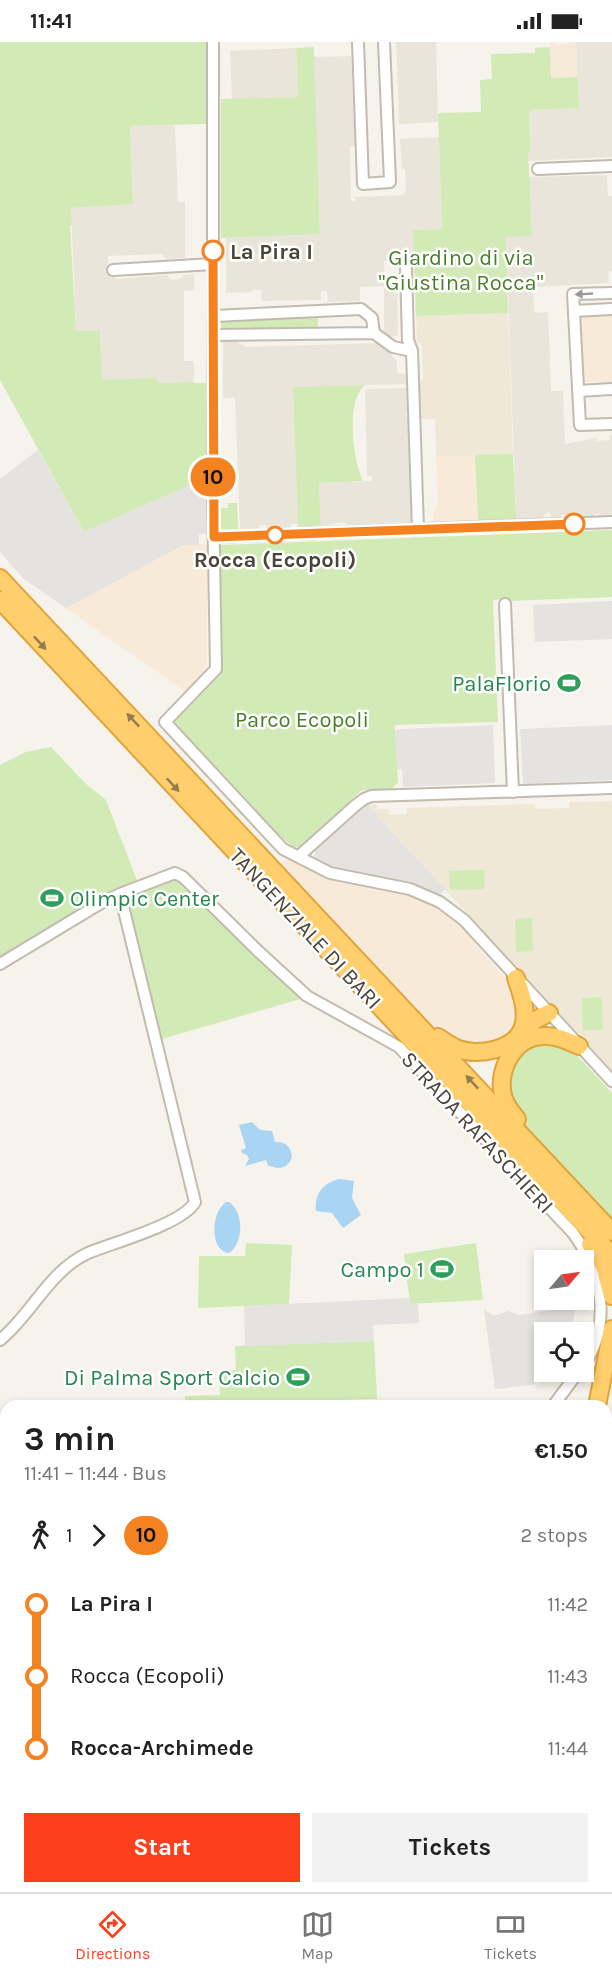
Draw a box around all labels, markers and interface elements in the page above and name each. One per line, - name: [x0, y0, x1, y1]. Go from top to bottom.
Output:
- text: 11:41: [30, 8, 73, 34]
- place label: La Pira I: [230, 239, 313, 265]
- marker: La Pira I: [202, 240, 224, 262]
- park label: Giardino di via "Giustina Rocca": [379, 245, 544, 296]
- one-way arrow: [575, 289, 594, 298]
- line badge: 10: [186, 458, 240, 496]
- text: 10: [203, 465, 223, 489]
- unlabelled marker: [563, 513, 585, 535]
- marker: Rocca (Ecopoli): [266, 526, 284, 544]
- place label: Rocca (Ecopoli): [194, 547, 356, 573]
- one-way arrow: [33, 635, 47, 650]
- sports icon: PalaFlorio: [556, 670, 582, 696]
- place label: PalaFlorio: [452, 671, 551, 697]
- park label: Parco Ecopoli: [235, 707, 369, 733]
- one-way arrow: [127, 713, 140, 728]
- one-way arrow: [166, 778, 180, 793]
- street label: TANGENZIALE DI BARI: [224, 843, 387, 1015]
- sports icon: Olimpic Center: [39, 885, 65, 911]
- place label: Olimpic Center: [70, 886, 219, 912]
- street label: STRADA RAFASCHIERI: [396, 1046, 559, 1219]
- one-way arrow: [465, 1075, 479, 1090]
- north arrow: [534, 1250, 594, 1310]
- map controls: [534, 1250, 594, 1382]
- sports icon: Campo 1: [429, 1256, 455, 1282]
- place label: Campo 1: [340, 1257, 424, 1283]
- button: locate: [534, 1322, 594, 1382]
- sports icon: Di Palma Sport Calcio: [285, 1364, 311, 1390]
- place label: Di Palma Sport Calcio: [64, 1365, 280, 1391]
- text: 3 min: [24, 1420, 116, 1458]
- text: €1.50: [535, 1438, 588, 1464]
- text: 11:41 – 11:44 · Bus: [24, 1462, 167, 1485]
- icon: walk: [24, 1519, 57, 1552]
- icon: forward: [82, 1519, 115, 1552]
- text: 10: [136, 1523, 156, 1547]
- text: 1: [66, 1524, 73, 1547]
- text: 2 stops: [521, 1524, 588, 1547]
- text: La Pira I: [70, 1591, 153, 1617]
- text: 11:42: [547, 1593, 588, 1616]
- text: Rocca (Ecopoli): [70, 1663, 225, 1689]
- text: 11:43: [547, 1665, 588, 1688]
- text: Rocca-Archimede: [70, 1735, 254, 1761]
- text: 11:44: [548, 1737, 588, 1760]
- button: Start: [24, 1813, 300, 1882]
- button: Tickets: [312, 1813, 588, 1882]
- tab: Directions: [75, 1908, 150, 1963]
- tab: Map: [301, 1908, 334, 1963]
- tab: Tickets: [484, 1908, 537, 1963]

